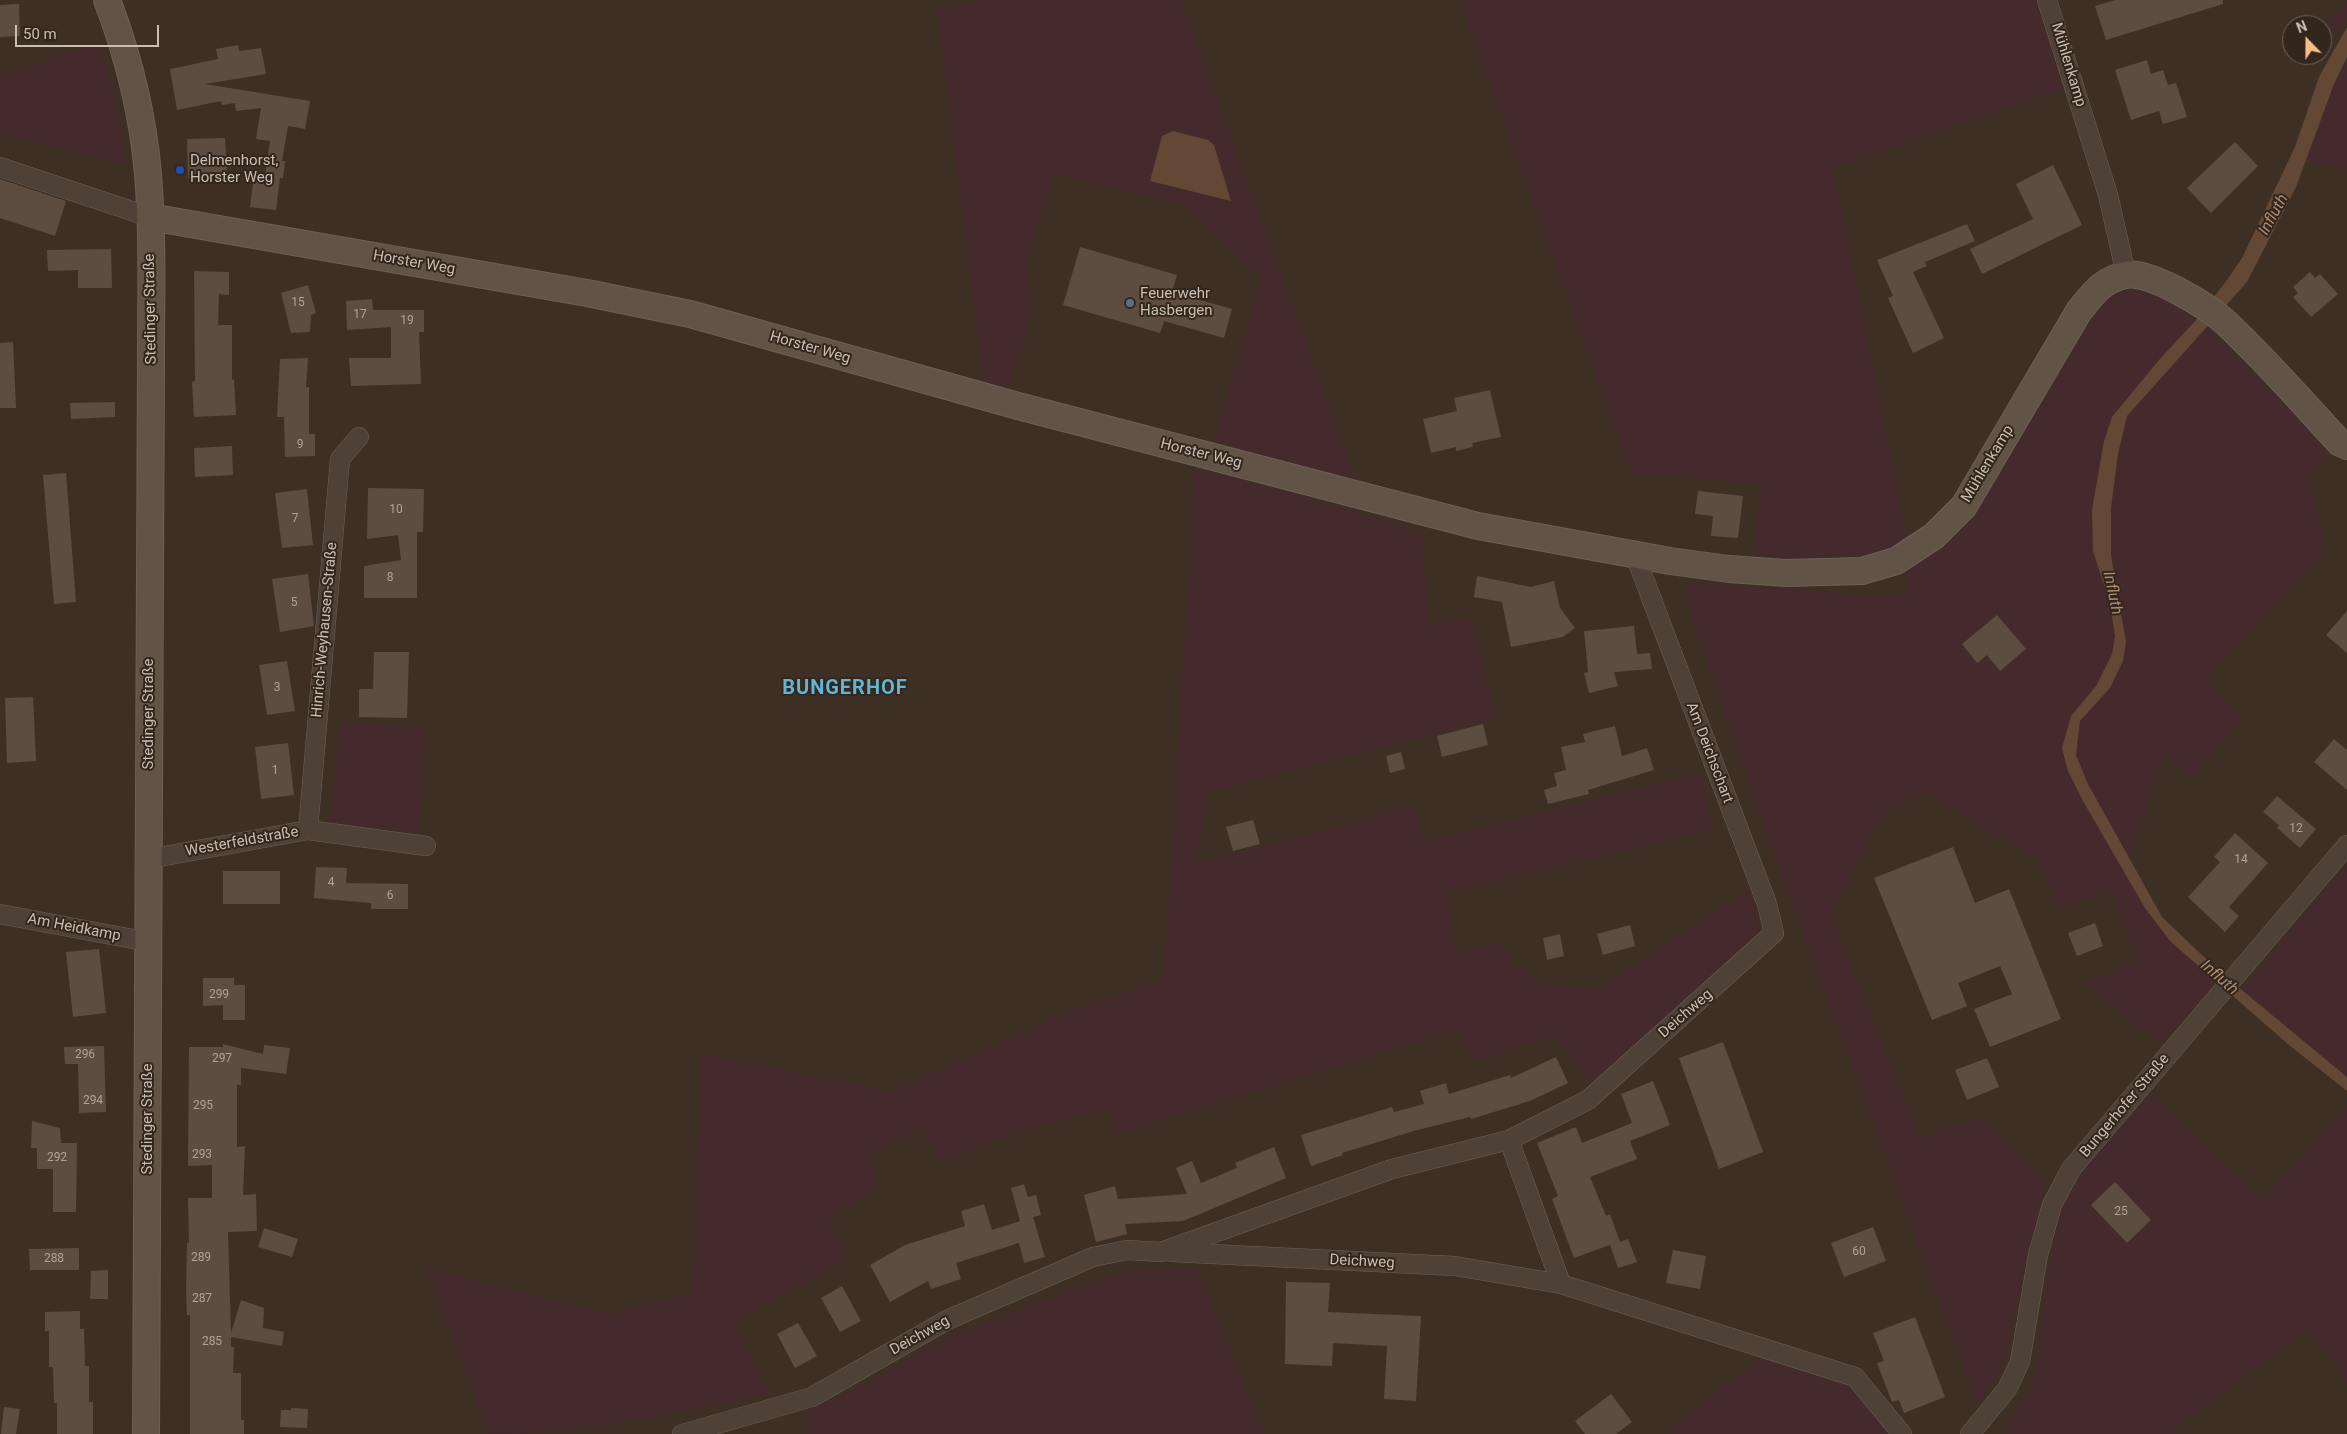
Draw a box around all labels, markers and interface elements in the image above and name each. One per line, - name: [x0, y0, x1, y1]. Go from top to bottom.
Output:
- scale bar: [18, 15, 161, 47]
- north arrow: [2282, 15, 2332, 65]
- text: N: [2294, 18, 2309, 36]
- street label: Mühlenkamp: [2047, 21, 2089, 109]
- text: 50 m: [23, 25, 57, 43]
- place label: Delmenhorst, Horster Weg: [190, 152, 278, 187]
- marker: Delmenhorst, Horster Weg: [174, 164, 186, 176]
- water label: Influth: [2255, 191, 2293, 239]
- street label: Horster Weg: [371, 247, 457, 279]
- street label: Stedinger Straße: [141, 253, 161, 365]
- place label: Feuerwehr Hasbergen: [1140, 285, 1213, 320]
- house number: 15: [291, 296, 305, 310]
- marker: Feuerwehr Hasbergen: [1124, 297, 1136, 309]
- house number: 17: [353, 308, 367, 322]
- house number: 19: [400, 314, 414, 328]
- street label: Horster Weg: [768, 328, 852, 368]
- street label: Mühlenkamp: [1958, 422, 2018, 506]
- street label: Horster Weg: [1158, 435, 1244, 473]
- house number: 9: [297, 438, 303, 452]
- house number: 10: [389, 503, 403, 517]
- house number: 7: [292, 512, 298, 526]
- street label: Hinrich-Weyhausen-Straße: [308, 541, 342, 719]
- water label: Influth: [2098, 570, 2126, 616]
- house number: 8: [387, 571, 393, 585]
- house number: 5: [291, 596, 297, 610]
- street label: Stedinger Straße: [140, 659, 158, 769]
- district label: BUNGERHOF: [781, 677, 909, 701]
- house number: 3: [274, 681, 280, 695]
- street label: Am Deichschart: [1681, 700, 1737, 806]
- house number: 1: [272, 764, 278, 778]
- house number: 12: [2289, 822, 2303, 836]
- street label: Westerfeldstraße: [184, 823, 300, 861]
- house number: 14: [2234, 853, 2248, 867]
- house number: 4: [328, 876, 334, 890]
- house number: 6: [387, 889, 393, 903]
- street label: Am Heidkamp: [26, 910, 122, 946]
- water label: Influth: [2196, 956, 2242, 1000]
- street label: Deichweg: [1655, 986, 1717, 1042]
- house number: 299: [209, 988, 229, 1002]
- house number: 296: [75, 1048, 95, 1062]
- street label: Bungerhofer Straße: [2076, 1051, 2174, 1161]
- house number: 297: [212, 1052, 232, 1066]
- street label: Stedinger Straße: [139, 1064, 157, 1174]
- house number: 294: [83, 1094, 103, 1108]
- house number: 295: [193, 1099, 213, 1113]
- house number: 293: [192, 1148, 212, 1162]
- house number: 292: [47, 1151, 67, 1165]
- house number: 25: [2114, 1205, 2128, 1219]
- house number: 60: [1852, 1245, 1866, 1259]
- house number: 289: [191, 1251, 211, 1265]
- street label: Deichweg: [1329, 1251, 1395, 1273]
- house number: 288: [44, 1252, 64, 1266]
- house number: 287: [192, 1292, 212, 1306]
- street label: Deichweg: [887, 1312, 953, 1360]
- house number: 285: [202, 1335, 222, 1349]

